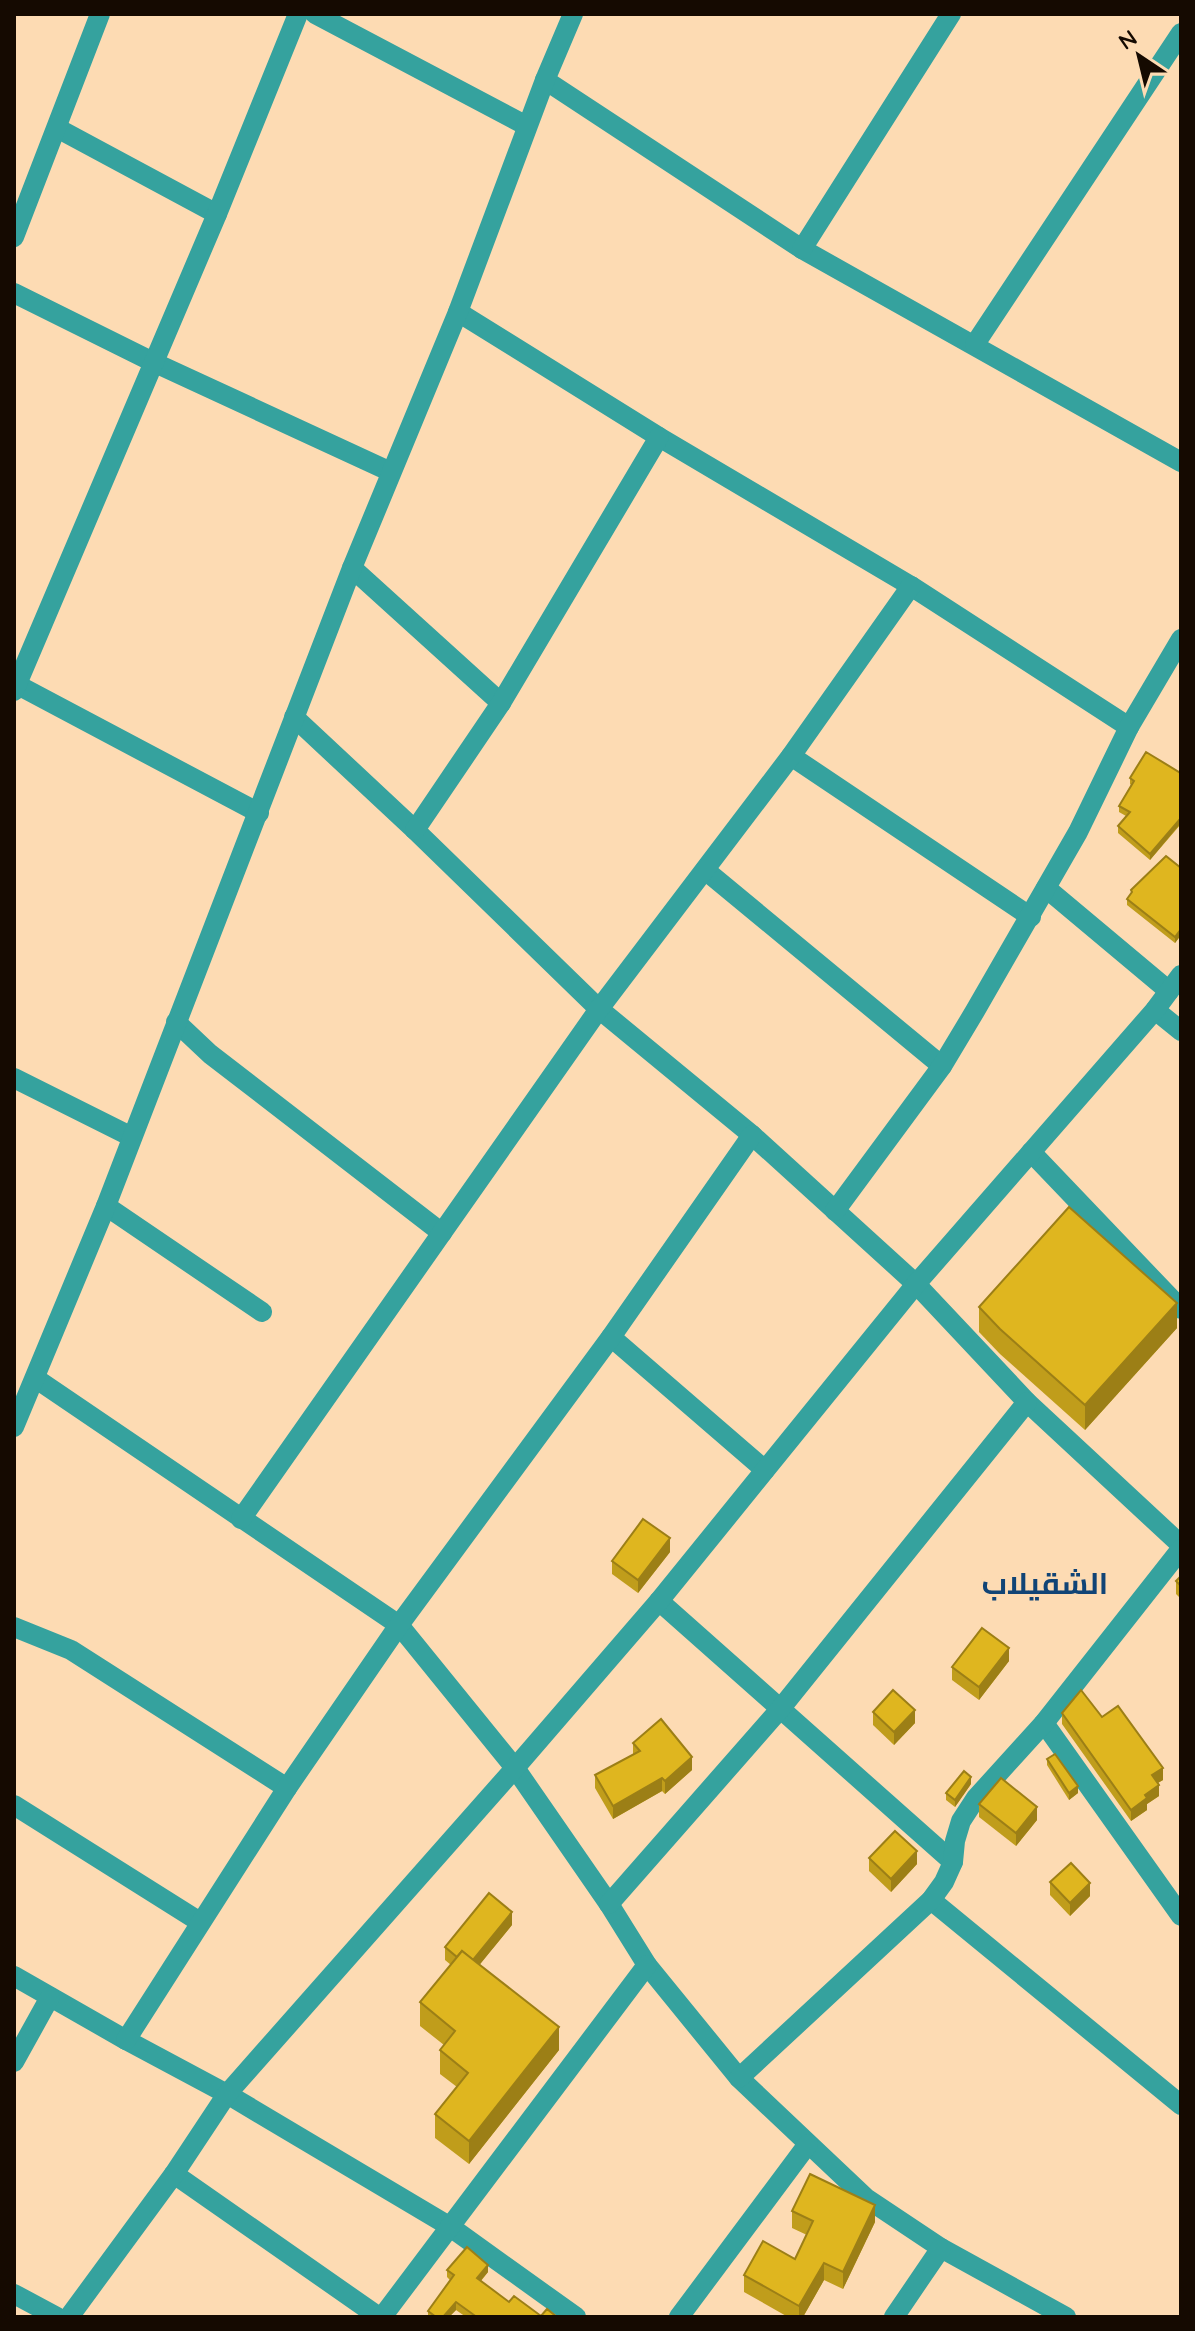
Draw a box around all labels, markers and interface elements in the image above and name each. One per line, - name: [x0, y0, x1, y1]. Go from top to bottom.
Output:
- north arrow: [1099, 16, 1179, 96]
- text: N: [1113, 24, 1142, 56]
- district label: الشقيلاب: [982, 1564, 1108, 1602]

